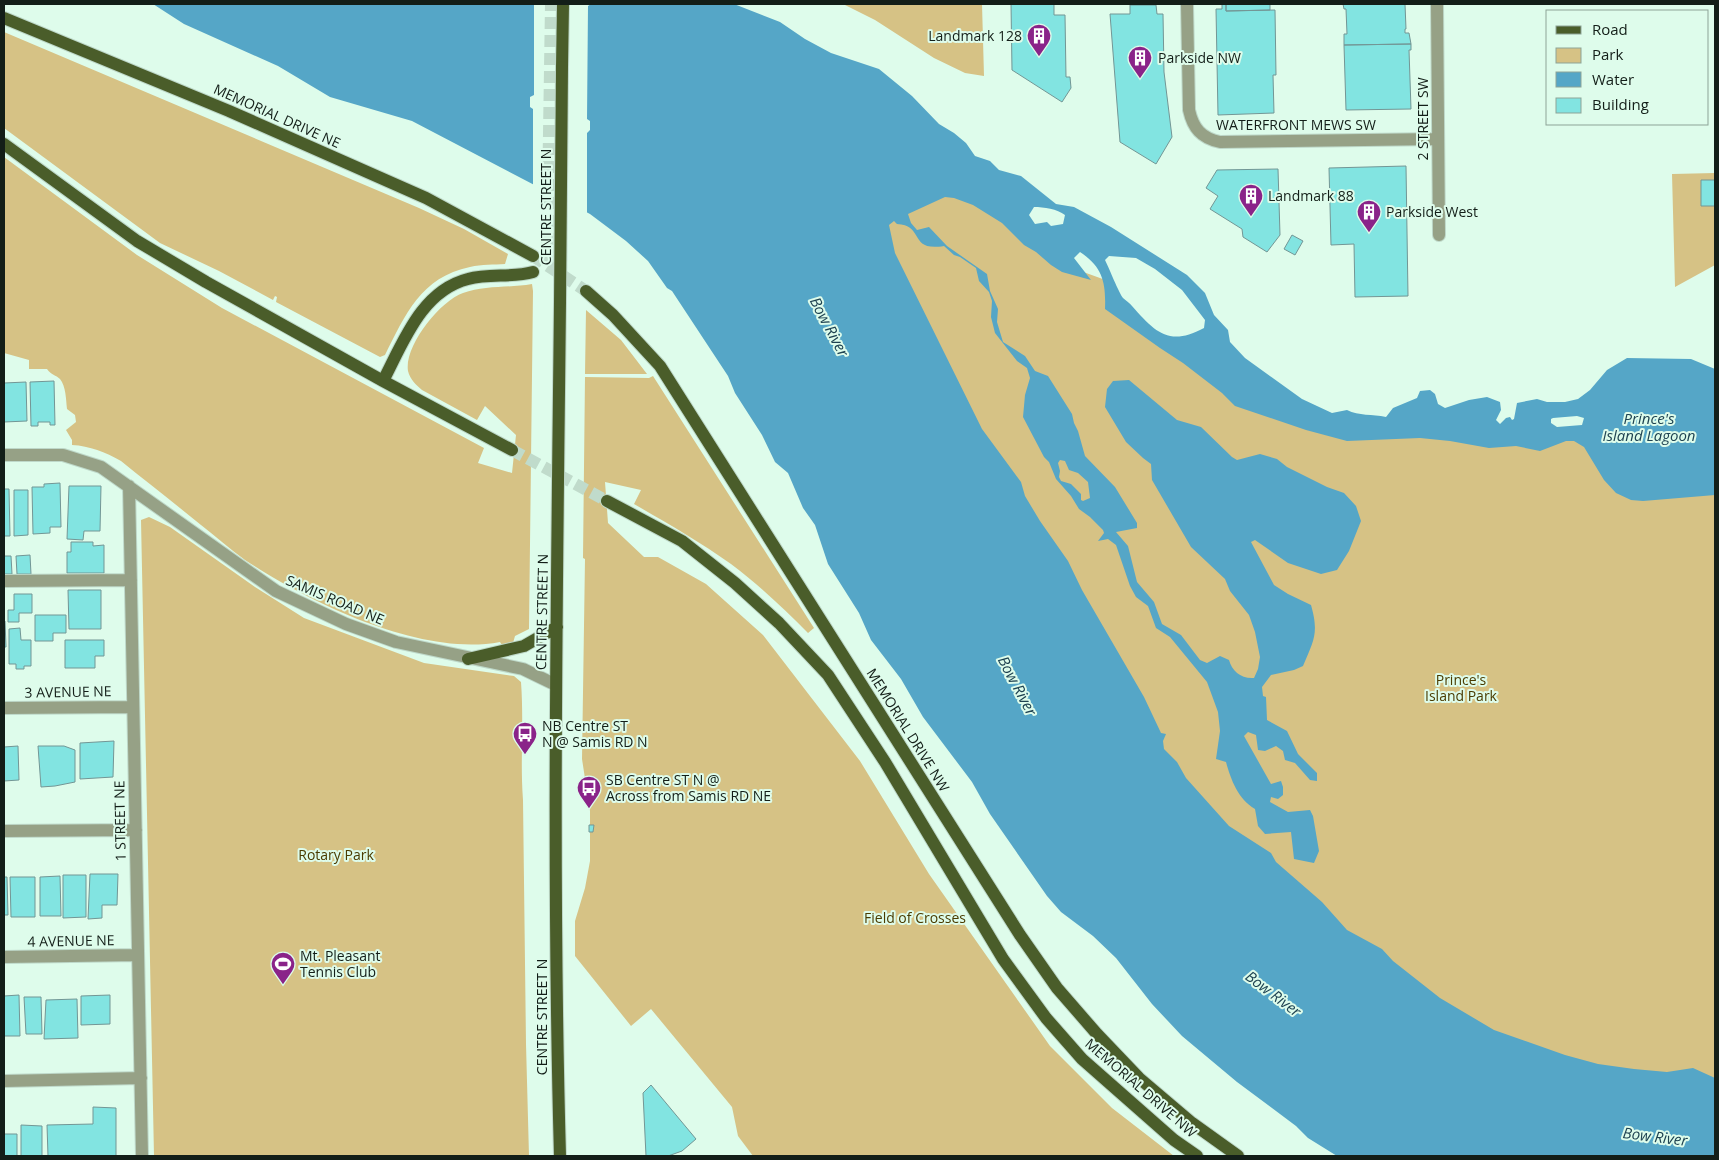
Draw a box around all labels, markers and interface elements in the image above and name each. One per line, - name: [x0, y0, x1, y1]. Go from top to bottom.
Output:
- legend: [1546, 10, 1709, 125]
- text: Road: [1592, 19, 1628, 39]
- building icon: Landmark 128: [1026, 23, 1052, 57]
- place label: Landmark 128: [928, 26, 1022, 45]
- text: Park: [1592, 44, 1623, 64]
- building icon: Parkside NW: [1127, 45, 1153, 79]
- place label: Parkside NW: [1158, 48, 1241, 67]
- text: Water: [1592, 69, 1634, 89]
- street label: 2 STREET SW: [1413, 77, 1432, 161]
- street label: MEMORIAL DRIVE NE: [211, 79, 344, 152]
- text: Building: [1592, 94, 1649, 114]
- street label: WATERFRONT MEWS SW: [1216, 115, 1376, 134]
- street label: CENTRE STREET N: [536, 149, 555, 265]
- building icon: Landmark 88: [1238, 183, 1264, 217]
- place label: Landmark 88: [1268, 186, 1354, 205]
- building icon: Parkside West: [1356, 199, 1382, 233]
- place label: Parkside West: [1386, 202, 1478, 221]
- water label: Bow River: [806, 293, 854, 361]
- water label: Prince's Island Lagoon: [1603, 408, 1696, 445]
- street label: CENTRE STREET N: [531, 554, 552, 670]
- street label: SAMIS ROAD NE: [283, 570, 387, 629]
- water label: Bow River: [994, 652, 1042, 720]
- street label: MEMORIAL DRIVE NW: [863, 664, 954, 795]
- park label: Prince's Island Park: [1425, 670, 1498, 705]
- street label: 3 AVENUE NE: [24, 681, 112, 702]
- place label: NB Centre ST N @ Samis RD N: [542, 716, 648, 751]
- bus stop icon: NB Centre ST N @ Samis RD N: [512, 721, 538, 755]
- place label: SB Centre ST N @ Across from Samis RD NE: [606, 770, 771, 805]
- bus stop icon: SB Centre ST N @ Across from Samis RD NE: [576, 775, 602, 809]
- street label: 1 STREET NE: [109, 780, 130, 862]
- park label: Rotary Park: [298, 845, 374, 864]
- park label: Field of Crosses: [864, 908, 966, 927]
- street label: 4 AVENUE NE: [27, 930, 115, 951]
- place label: Mt. Pleasant Tennis Club: [300, 946, 381, 981]
- sports icon: Mt. Pleasant Tennis Club: [270, 951, 296, 985]
- street label: CENTRE STREET N: [532, 959, 551, 1075]
- water label: Bow River: [1242, 966, 1306, 1021]
- street label: MEMORIAL DRIVE NW: [1081, 1034, 1201, 1141]
- water label: Bow River: [1622, 1122, 1690, 1150]

